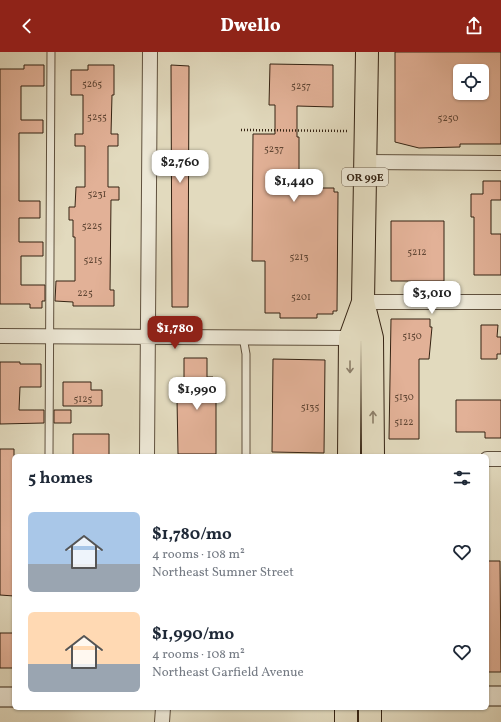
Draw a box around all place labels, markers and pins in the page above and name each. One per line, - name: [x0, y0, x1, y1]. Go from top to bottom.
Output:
- pin: $2,760: [147, 150, 213, 184]
- pin: $1,440: [261, 169, 327, 203]
- pin: $3,010: [399, 281, 465, 315]
- pin: $1,780: [142, 316, 208, 350]
- pin: $1,990: [164, 377, 230, 411]

